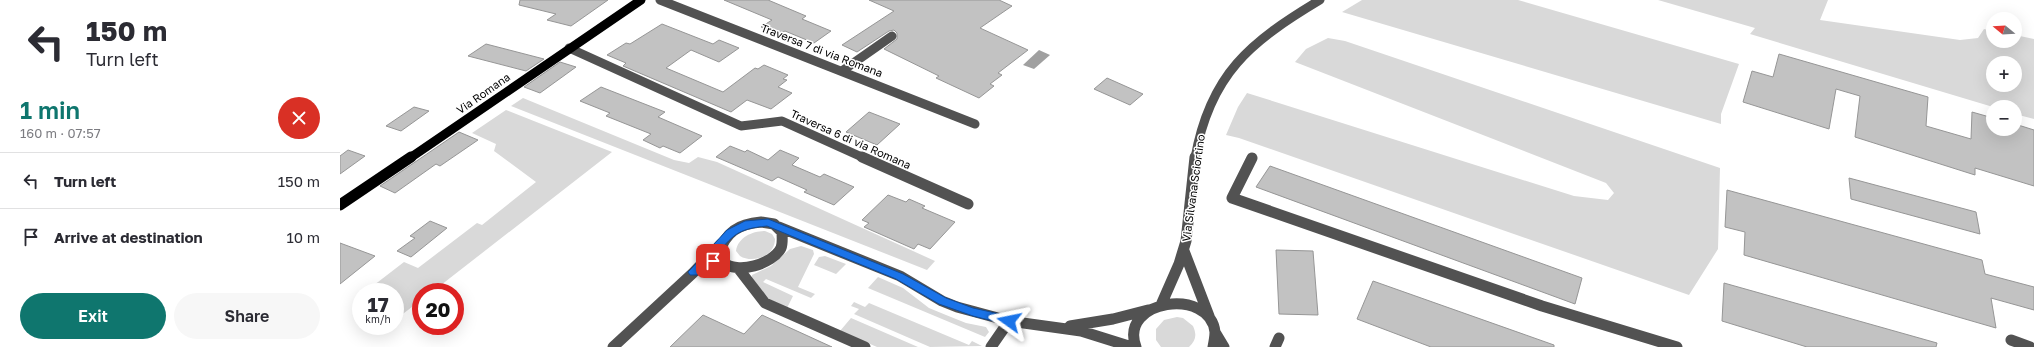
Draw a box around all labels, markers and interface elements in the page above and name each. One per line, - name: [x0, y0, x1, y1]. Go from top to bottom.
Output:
- north arrow: [1986, 12, 2022, 48]
- map controls: [1986, 12, 2022, 136]
- text: 150 m: [86, 14, 167, 47]
- icon: left: [20, 16, 72, 68]
- street label: Traversa 7 di via Romana: [759, 21, 885, 79]
- text: Turn left: [86, 48, 159, 70]
- button: +: [1986, 56, 2022, 92]
- street label: Via Romana: [454, 70, 512, 116]
- text: 1 min: [20, 95, 80, 124]
- button: close: [278, 97, 320, 139]
- button: −: [1986, 100, 2022, 136]
- street label: Traversa 6 di via Romana: [789, 107, 913, 171]
- text: 160 m · 07:57: [20, 125, 101, 141]
- street label: Via Silvana Sciortino: [1179, 133, 1207, 242]
- icon: left: [20, 170, 42, 192]
- text: Turn left: [54, 172, 116, 190]
- text: 150 m: [278, 172, 320, 190]
- icon: arrive: [20, 226, 42, 248]
- text: Arrive at destination: [54, 228, 203, 246]
- text: 10 m: [286, 228, 320, 246]
- pin: [696, 244, 730, 278]
- icon: arrive: [702, 250, 724, 272]
- speed limit sign: 20: [412, 283, 464, 335]
- text: 17: [367, 292, 389, 316]
- button: Exit: [20, 293, 166, 339]
- button: Share: [174, 293, 320, 339]
- position arrow: [988, 300, 1030, 342]
- text: km/h: [365, 313, 391, 325]

